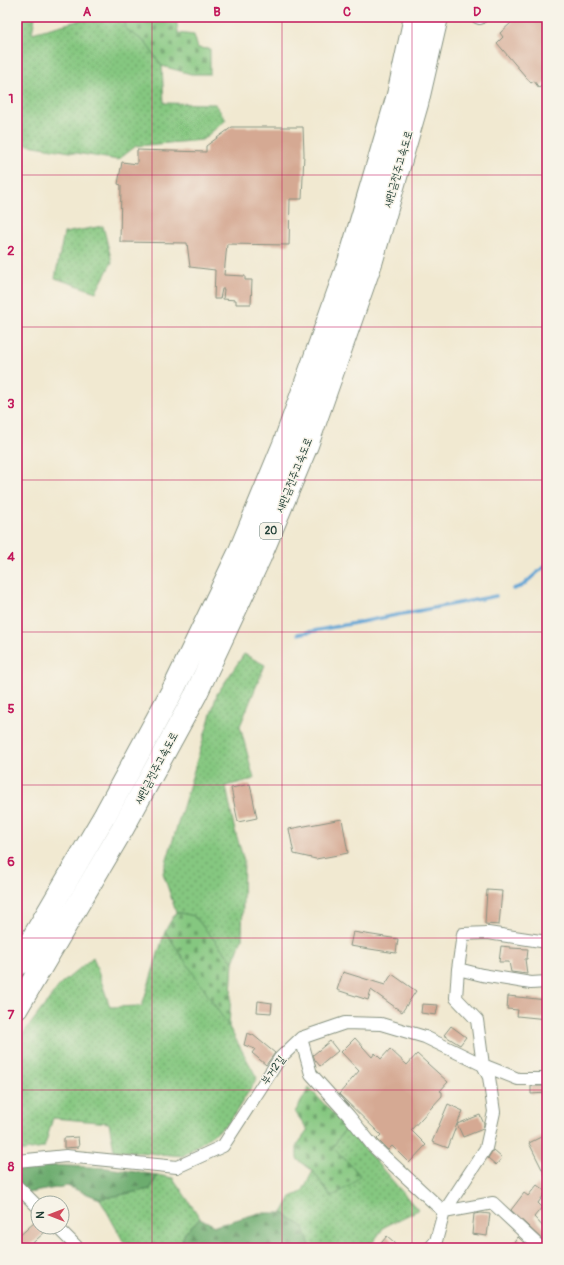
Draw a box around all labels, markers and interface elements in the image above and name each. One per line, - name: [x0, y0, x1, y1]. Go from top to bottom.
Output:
- text: A: [83, 4, 92, 20]
- text: B: [213, 4, 221, 20]
- text: C: [343, 4, 351, 20]
- text: D: [473, 4, 481, 20]
- text: 1: [8, 91, 14, 107]
- street label: 새만금전주고속도로: [381, 129, 415, 209]
- text: 2: [7, 243, 15, 259]
- text: 3: [7, 396, 15, 412]
- street label: 새만금전주고속도로: [273, 435, 315, 514]
- road number: 20: [260, 523, 282, 539]
- text: 4: [7, 549, 15, 565]
- text: 5: [7, 701, 15, 717]
- street label: 새만금전주고속도로: [132, 730, 181, 806]
- text: 6: [7, 854, 15, 870]
- text: 7: [8, 1007, 15, 1023]
- street label: 부거2길: [258, 1053, 288, 1087]
- text: 8: [8, 1159, 15, 1175]
- north arrow: [30, 1195, 70, 1235]
- text: N: [34, 1211, 47, 1219]

